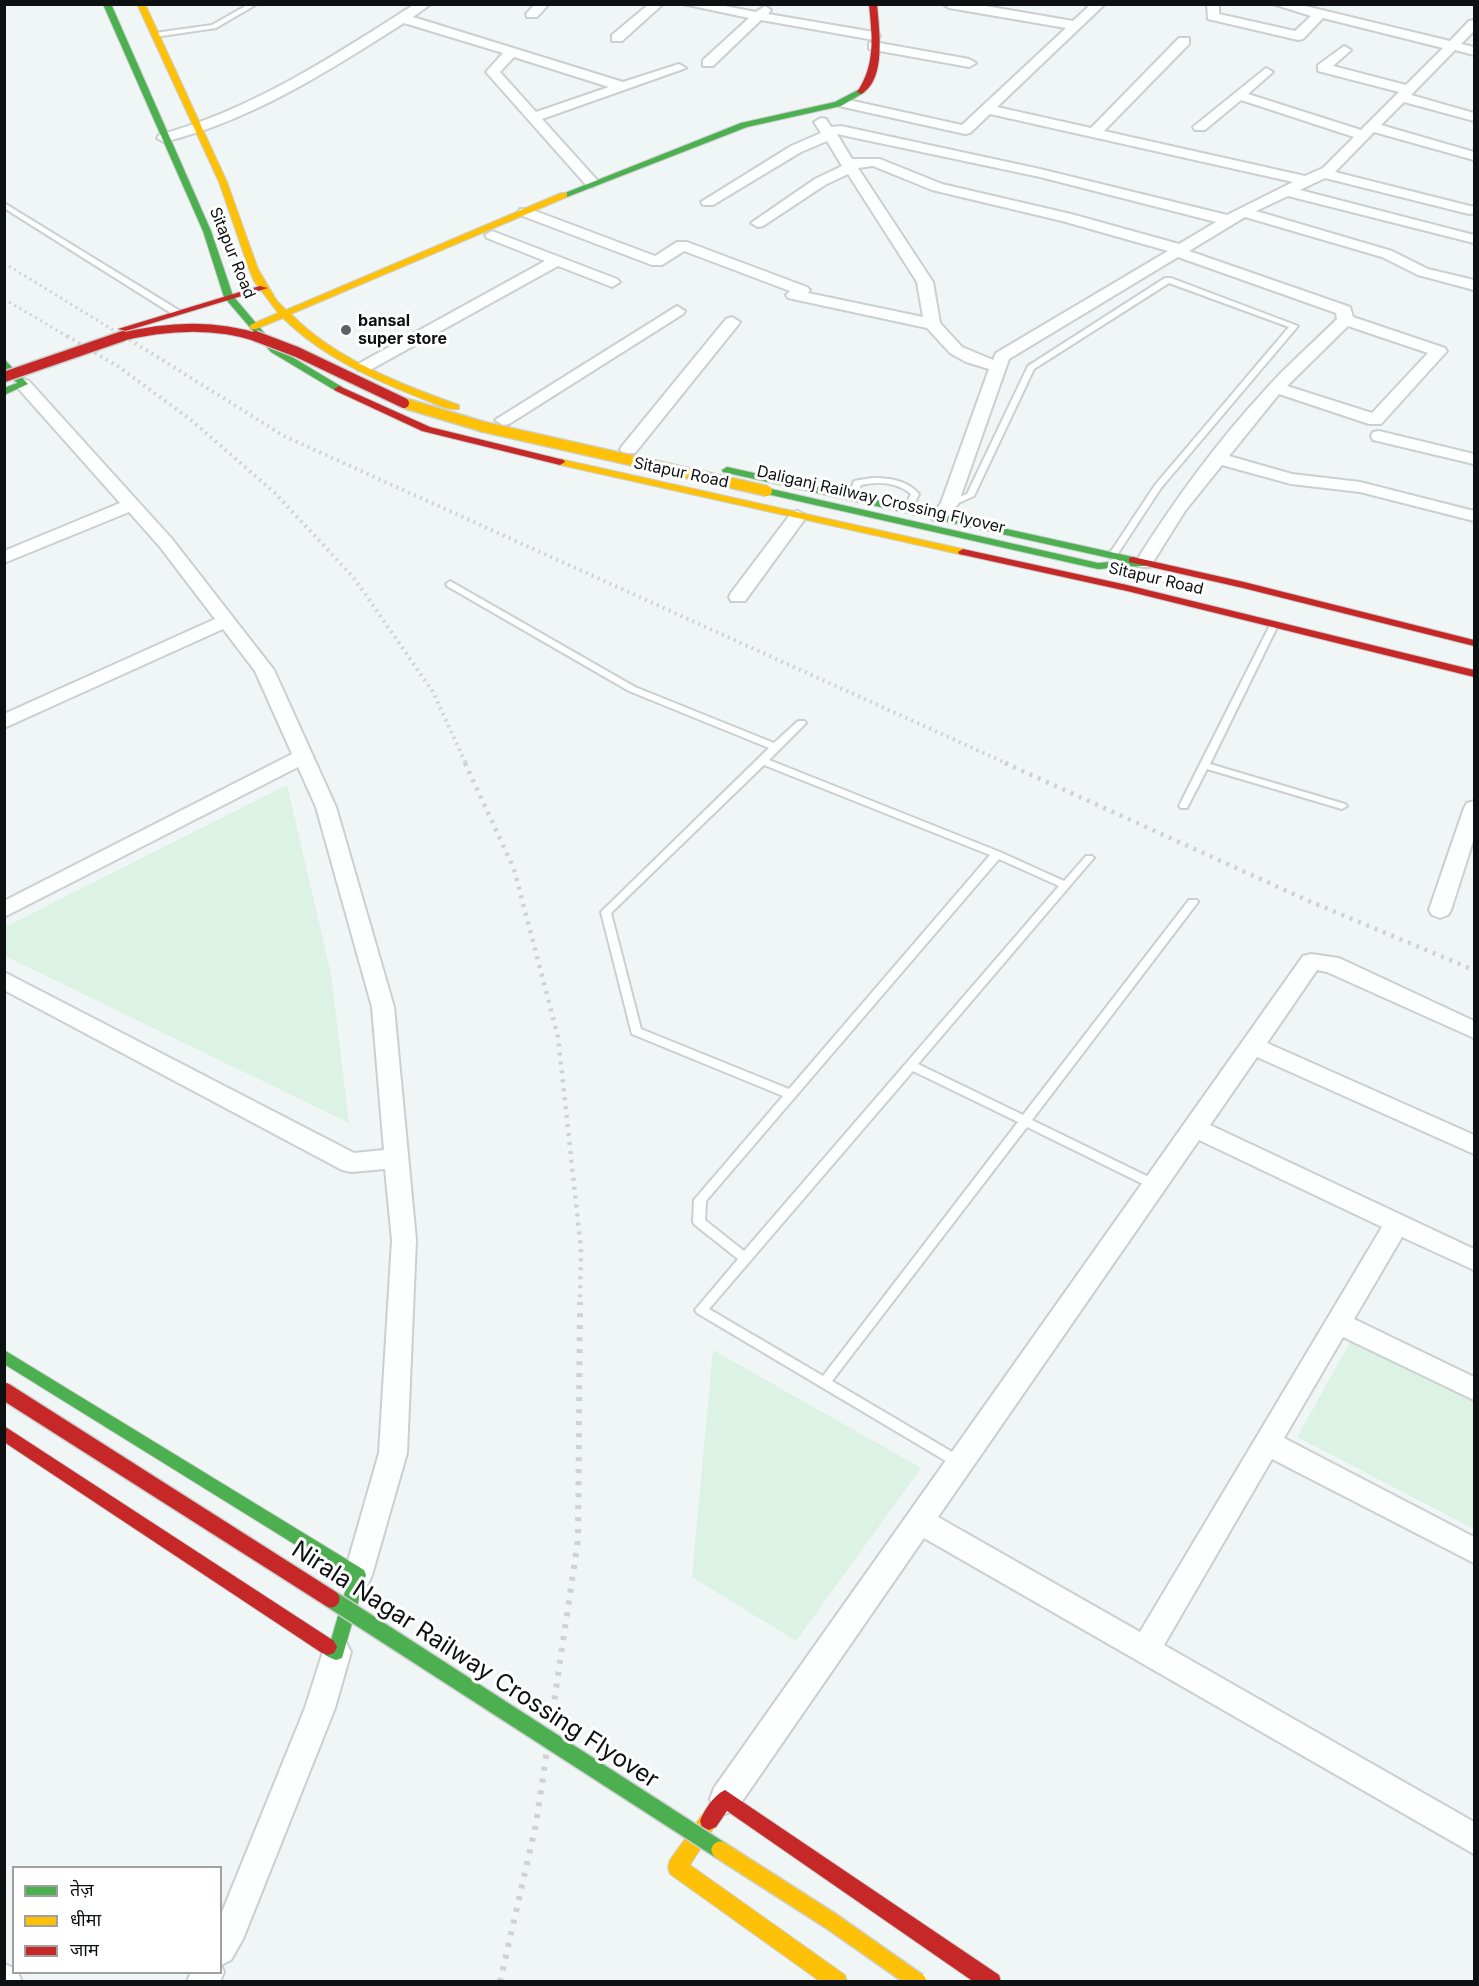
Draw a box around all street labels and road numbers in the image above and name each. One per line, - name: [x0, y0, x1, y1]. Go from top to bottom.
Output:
- street label: Sitapur Road: [205, 205, 259, 301]
- street label: Sitapur Road: [632, 454, 730, 492]
- street label: Daliganj Railway Crossing Flyover: [755, 462, 1007, 538]
- street label: Sitapur Road: [1107, 559, 1205, 599]
- street label: Nirala Nagar Railway Crossing Flyover: [286, 1535, 664, 1795]

